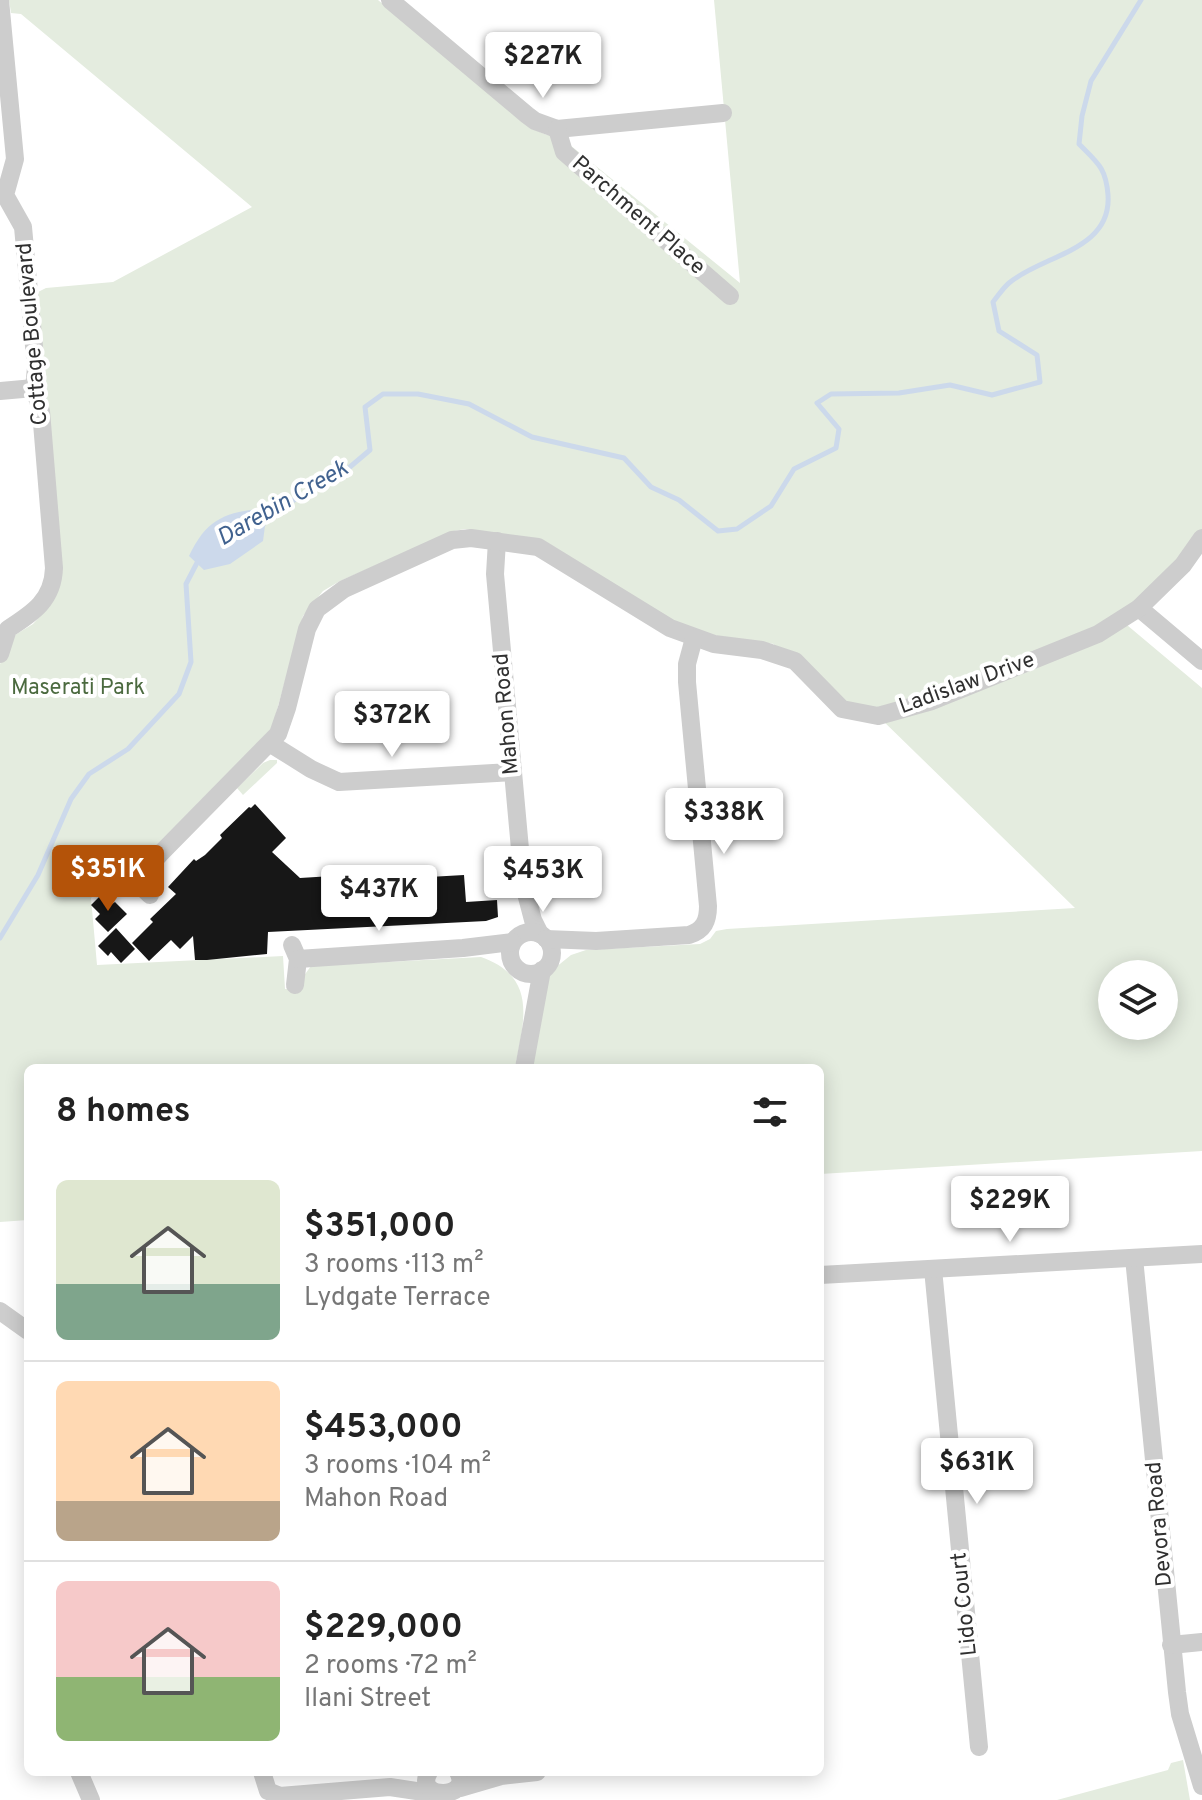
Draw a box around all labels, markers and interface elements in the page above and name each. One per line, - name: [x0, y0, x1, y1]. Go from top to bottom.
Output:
- pin: $227K: [487, 32, 599, 100]
- text: $227K: [503, 41, 583, 74]
- street label: Parchment Place: [566, 151, 710, 281]
- street label: Cottage Boulevard: [12, 242, 54, 426]
- water label: Darebin Creek: [212, 454, 355, 554]
- street label: Ladislaw Drive: [895, 647, 1039, 721]
- street label: Mahon Road: [488, 652, 526, 776]
- park label: Maserati Park: [11, 675, 145, 702]
- pin: $372K: [336, 691, 448, 759]
- text: $372K: [353, 700, 431, 733]
- pin: $338K: [668, 788, 780, 856]
- text: $338K: [683, 797, 765, 830]
- pin: $351K: [52, 845, 164, 913]
- pin: $453K: [487, 846, 599, 914]
- text: $351K: [70, 854, 146, 887]
- text: $453K: [502, 855, 584, 888]
- pin: $437K: [323, 865, 435, 933]
- text: $437K: [339, 874, 419, 907]
- map controls: [1098, 960, 1178, 1040]
- button: layers: [1098, 960, 1178, 1040]
- icon: filters: [748, 1090, 792, 1134]
- text: 8 homes: [56, 1091, 190, 1134]
- pin: $229K: [954, 1176, 1066, 1244]
- text: $229K: [969, 1185, 1051, 1218]
- text: $351,000: [304, 1206, 455, 1249]
- icon: home: [120, 1212, 216, 1308]
- text: 3 rooms · 113 m²: [304, 1249, 484, 1282]
- text: Lydgate Terrace: [304, 1282, 490, 1315]
- text: $453,000: [304, 1407, 463, 1450]
- icon: home: [120, 1413, 216, 1509]
- pin: $631K: [921, 1438, 1033, 1506]
- text: $631K: [939, 1447, 1015, 1480]
- text: 3 rooms · 104 m²: [304, 1450, 491, 1483]
- street label: Devora Road: [1141, 1460, 1179, 1588]
- text: Mahon Road: [304, 1483, 448, 1516]
- street label: Lido Court: [946, 1551, 984, 1657]
- text: $229,000: [304, 1607, 463, 1650]
- icon: home: [120, 1613, 216, 1709]
- text: 2 rooms · 72 m²: [304, 1650, 477, 1683]
- text: Ilani Street: [304, 1683, 431, 1716]

